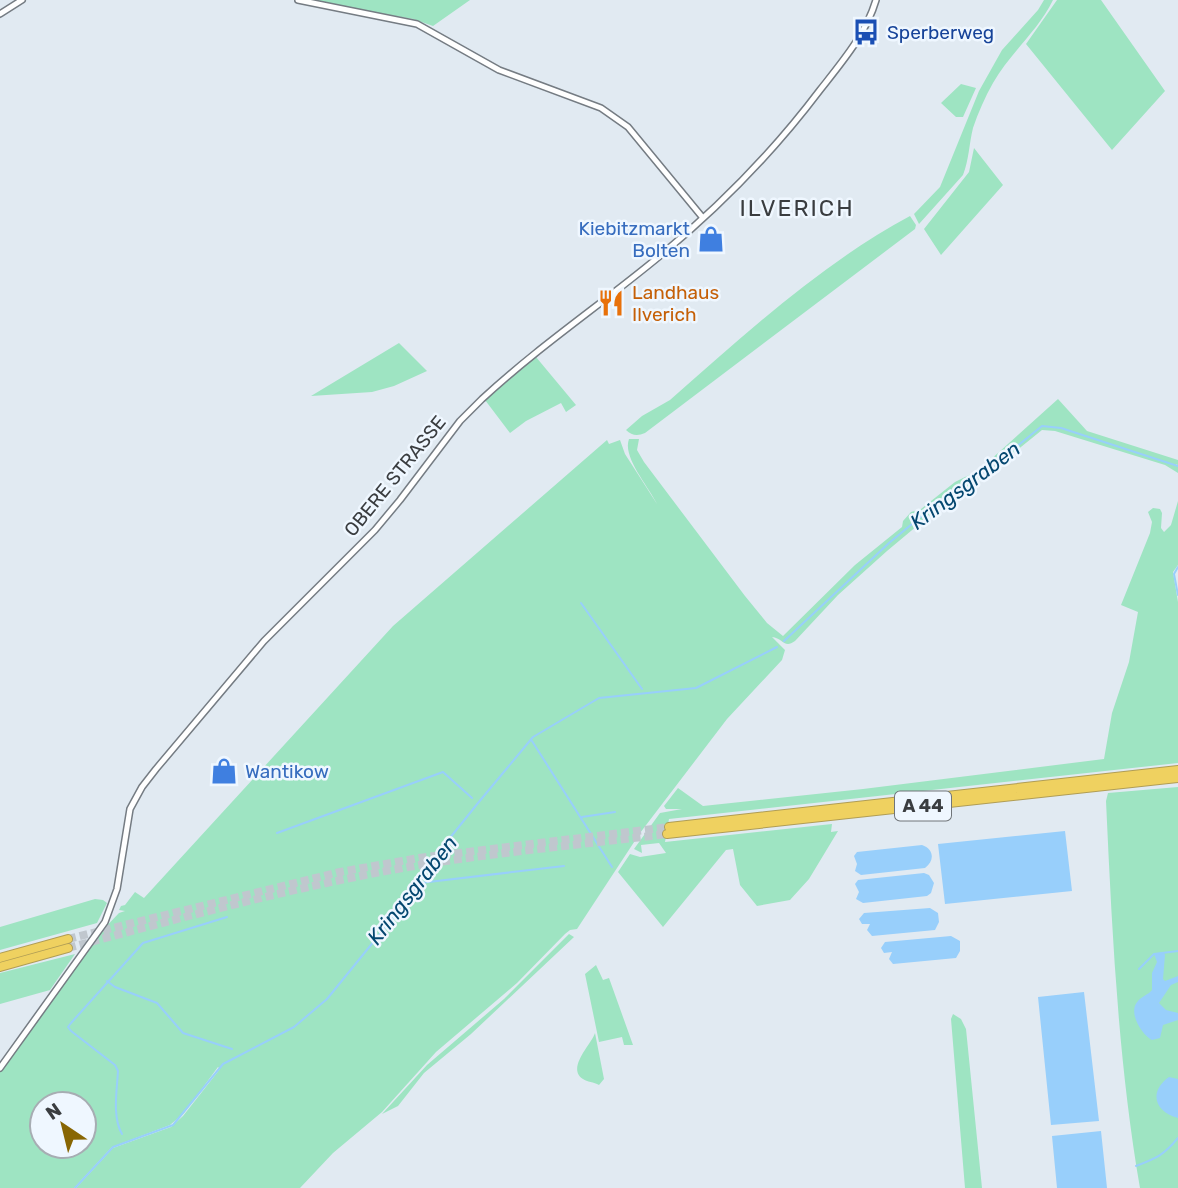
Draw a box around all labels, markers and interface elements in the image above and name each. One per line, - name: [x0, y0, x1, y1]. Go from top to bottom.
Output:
- bus stop icon: Sperberweg: [851, 17, 881, 47]
- place label: Sperberweg: [887, 21, 994, 44]
- district label: ILVERICH: [739, 194, 855, 222]
- place label: Kiebitzmarkt Bolten: [579, 217, 691, 262]
- shop icon: Kiebitzmarkt Bolten: [696, 224, 726, 254]
- place label: Landhaus Ilverich: [632, 281, 719, 326]
- restaurant icon: Landhaus Ilverich: [596, 288, 626, 318]
- street label: OBERE STRASSE: [339, 411, 451, 541]
- water label: Kringsgraben: [905, 436, 1025, 534]
- shop icon: Wantikow: [209, 756, 239, 786]
- place label: Wantikow: [245, 760, 329, 783]
- road number: A 44: [895, 792, 951, 820]
- water label: Kringsgraben: [362, 831, 462, 949]
- north arrow: [28, 1090, 98, 1160]
- text: N: [41, 1098, 66, 1125]

